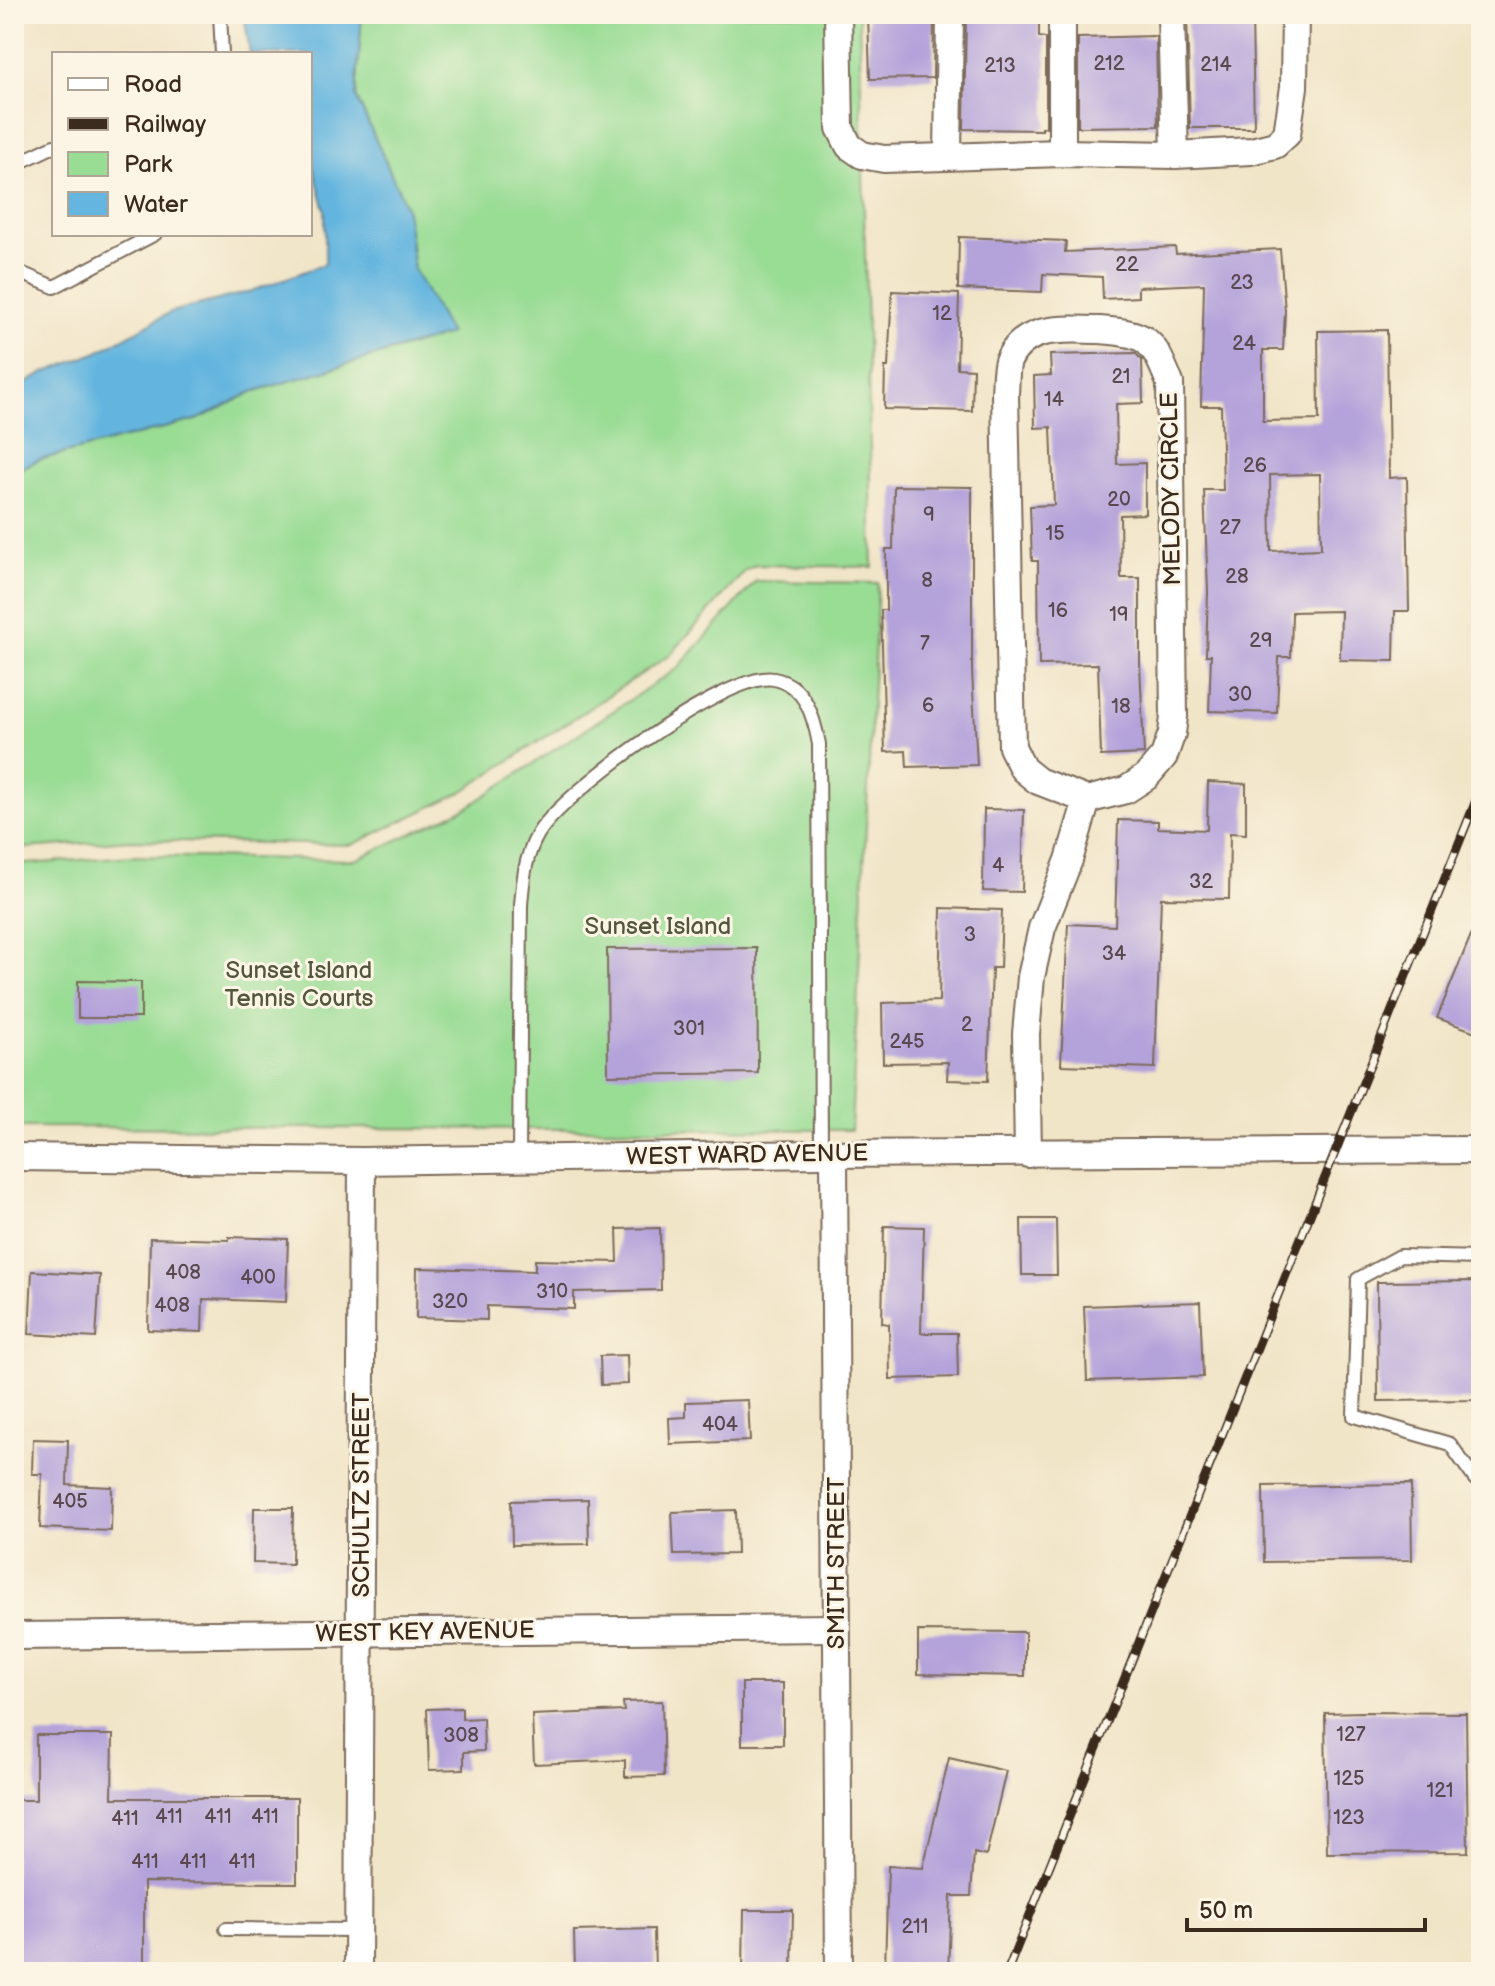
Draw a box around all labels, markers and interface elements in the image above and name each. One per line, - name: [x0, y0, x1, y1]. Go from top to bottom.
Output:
- legend: [52, 52, 312, 236]
- house number: 212: [1093, 52, 1125, 76]
- house number: 214: [1200, 53, 1232, 77]
- house number: 213: [984, 54, 1016, 78]
- text: Road: [124, 70, 182, 99]
- text: Railway: [124, 110, 206, 139]
- text: Park: [124, 150, 172, 179]
- text: Water: [124, 190, 188, 219]
- house number: 22: [1115, 253, 1139, 277]
- house number: 23: [1230, 271, 1254, 295]
- house number: 12: [932, 302, 952, 326]
- house number: 24: [1232, 332, 1256, 356]
- house number: 21: [1111, 365, 1131, 389]
- house number: 14: [1044, 388, 1064, 412]
- street label: MELODY CIRCLE: [1155, 392, 1187, 586]
- house number: 26: [1243, 454, 1267, 478]
- house number: 20: [1107, 488, 1131, 512]
- house number: 9: [923, 503, 935, 527]
- house number: 27: [1219, 516, 1241, 540]
- house number: 15: [1045, 522, 1065, 546]
- house number: 28: [1225, 565, 1249, 589]
- house number: 8: [921, 569, 933, 593]
- house number: 16: [1048, 599, 1068, 623]
- house number: 19: [1109, 603, 1129, 627]
- house number: 29: [1249, 629, 1273, 653]
- house number: 7: [920, 632, 930, 656]
- house number: 30: [1228, 683, 1252, 707]
- house number: 6: [922, 694, 934, 718]
- house number: 18: [1111, 695, 1131, 719]
- house number: 4: [992, 854, 1004, 878]
- house number: 32: [1189, 870, 1213, 894]
- park label: Sunset Island: [585, 912, 731, 941]
- house number: 3: [964, 923, 976, 947]
- house number: 34: [1102, 942, 1126, 966]
- park label: Sunset Island Tennis Courts: [225, 956, 374, 1013]
- house number: 2: [961, 1013, 973, 1037]
- house number: 301: [673, 1017, 705, 1041]
- house number: 245: [889, 1030, 925, 1054]
- street label: WEST WARD AVENUE: [626, 1138, 868, 1172]
- house number: 408: [165, 1261, 201, 1285]
- house number: 400: [240, 1266, 276, 1290]
- house number: 310: [536, 1280, 568, 1304]
- house number: 320: [432, 1290, 468, 1314]
- house number: 408: [154, 1294, 190, 1318]
- street label: SCHULTZ STREET: [347, 1392, 376, 1598]
- house number: 404: [702, 1413, 738, 1437]
- street label: SMITH STREET: [822, 1476, 851, 1649]
- house number: 405: [52, 1490, 88, 1514]
- street label: WEST KEY AVENUE: [315, 1616, 535, 1648]
- house number: 127: [1336, 1723, 1366, 1747]
- house number: 308: [443, 1724, 479, 1748]
- house number: 125: [1334, 1767, 1365, 1791]
- house number: 121: [1427, 1779, 1453, 1803]
- house number: 411: [155, 1805, 183, 1829]
- house number: 411: [204, 1805, 232, 1829]
- house number: 411: [251, 1805, 279, 1829]
- house number: 123: [1333, 1806, 1365, 1830]
- house number: 411: [111, 1807, 139, 1831]
- house number: 411: [131, 1850, 159, 1874]
- house number: 411: [179, 1850, 207, 1874]
- house number: 411: [228, 1850, 256, 1874]
- scale bar: [1187, 1882, 1425, 1932]
- text: 50 m: [1199, 1896, 1253, 1925]
- house number: 211: [902, 1915, 928, 1939]

